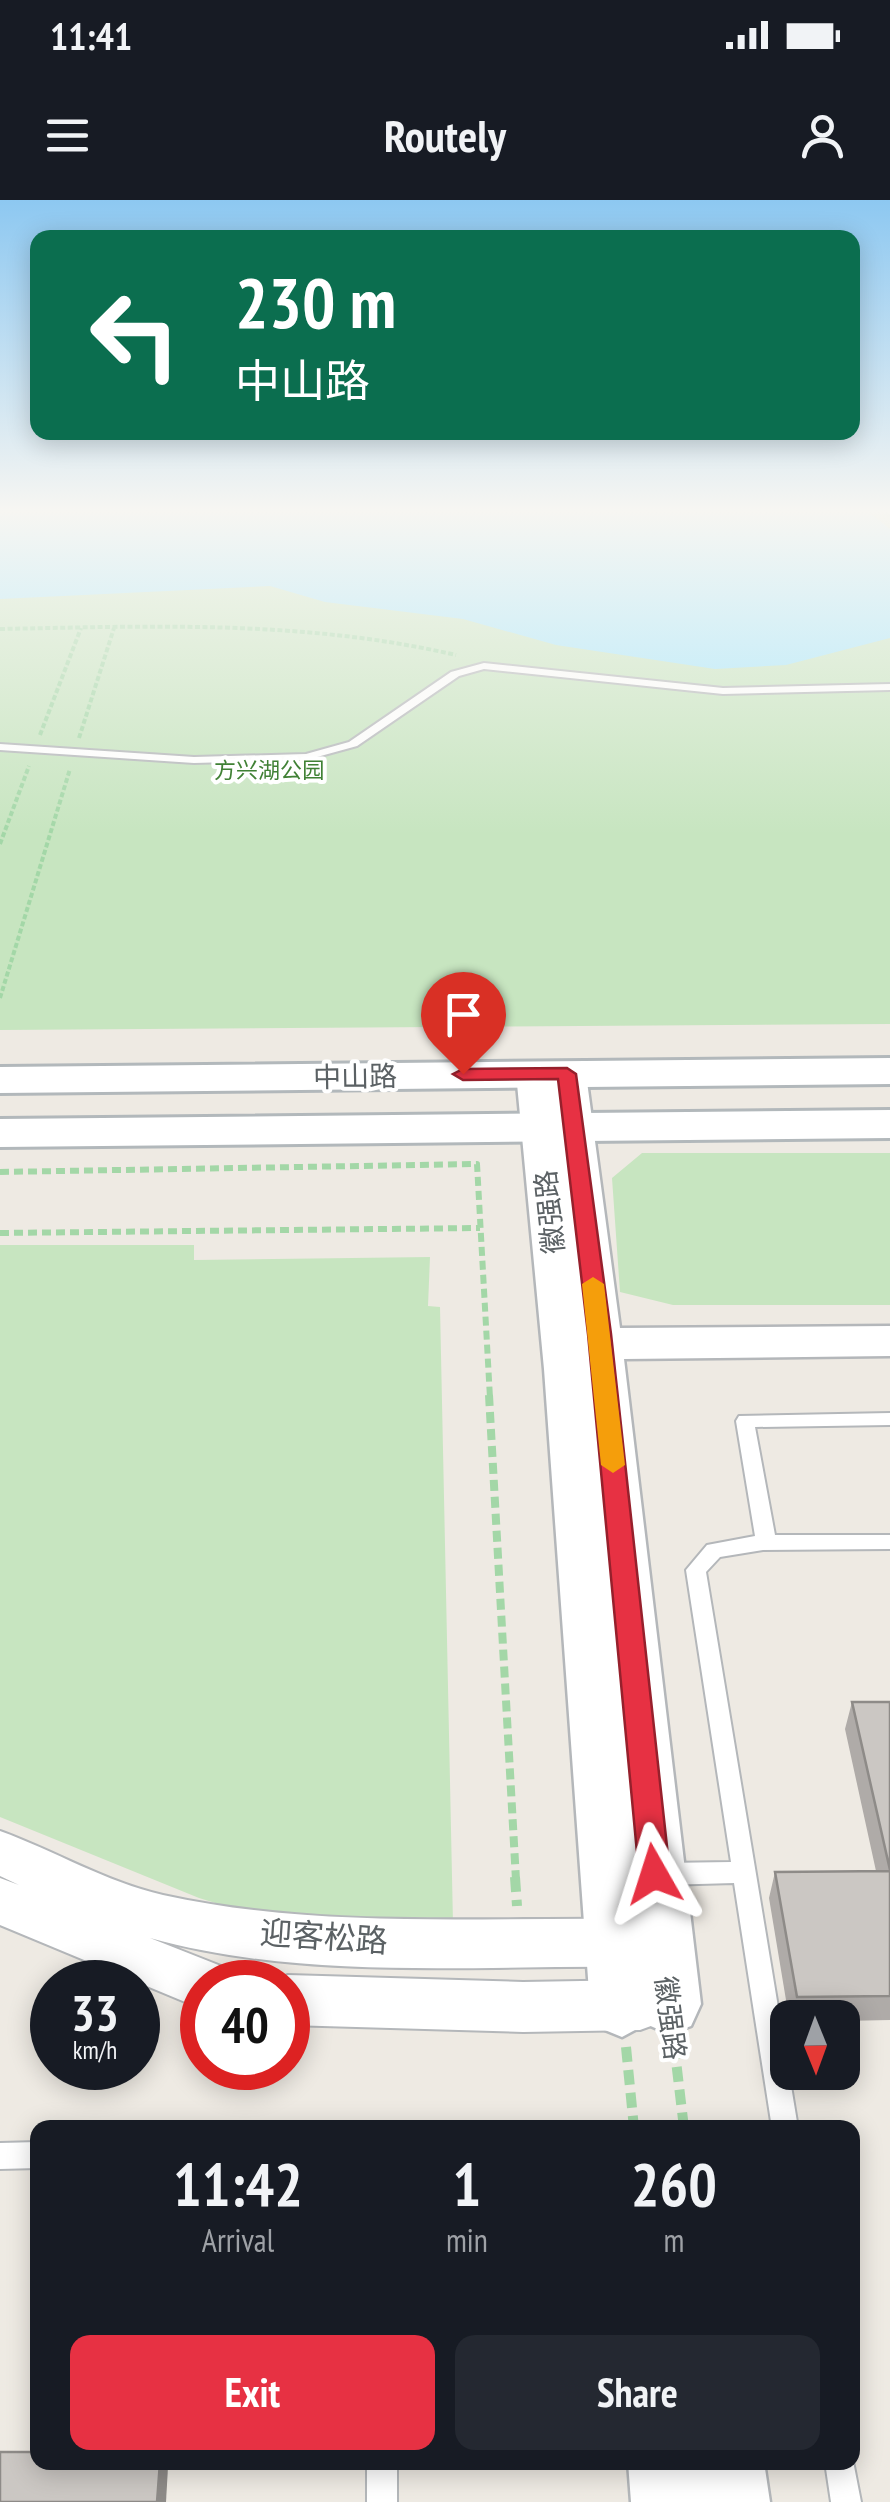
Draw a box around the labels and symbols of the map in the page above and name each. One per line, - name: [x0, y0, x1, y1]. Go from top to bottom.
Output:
- park label: 方兴湖公园: [214, 756, 324, 784]
- pin: [421, 972, 506, 1075]
- street label: 中山路: [313, 1057, 397, 1095]
- street label: 徽强路: [526, 1168, 572, 1256]
- position arrow: [602, 1822, 706, 1926]
- street label: 迎客松路: [259, 1911, 389, 1961]
- speed limit sign: 40: [180, 1960, 310, 2090]
- street label: 徽强路: [648, 1974, 694, 2062]
- north arrow: [770, 2000, 860, 2090]

